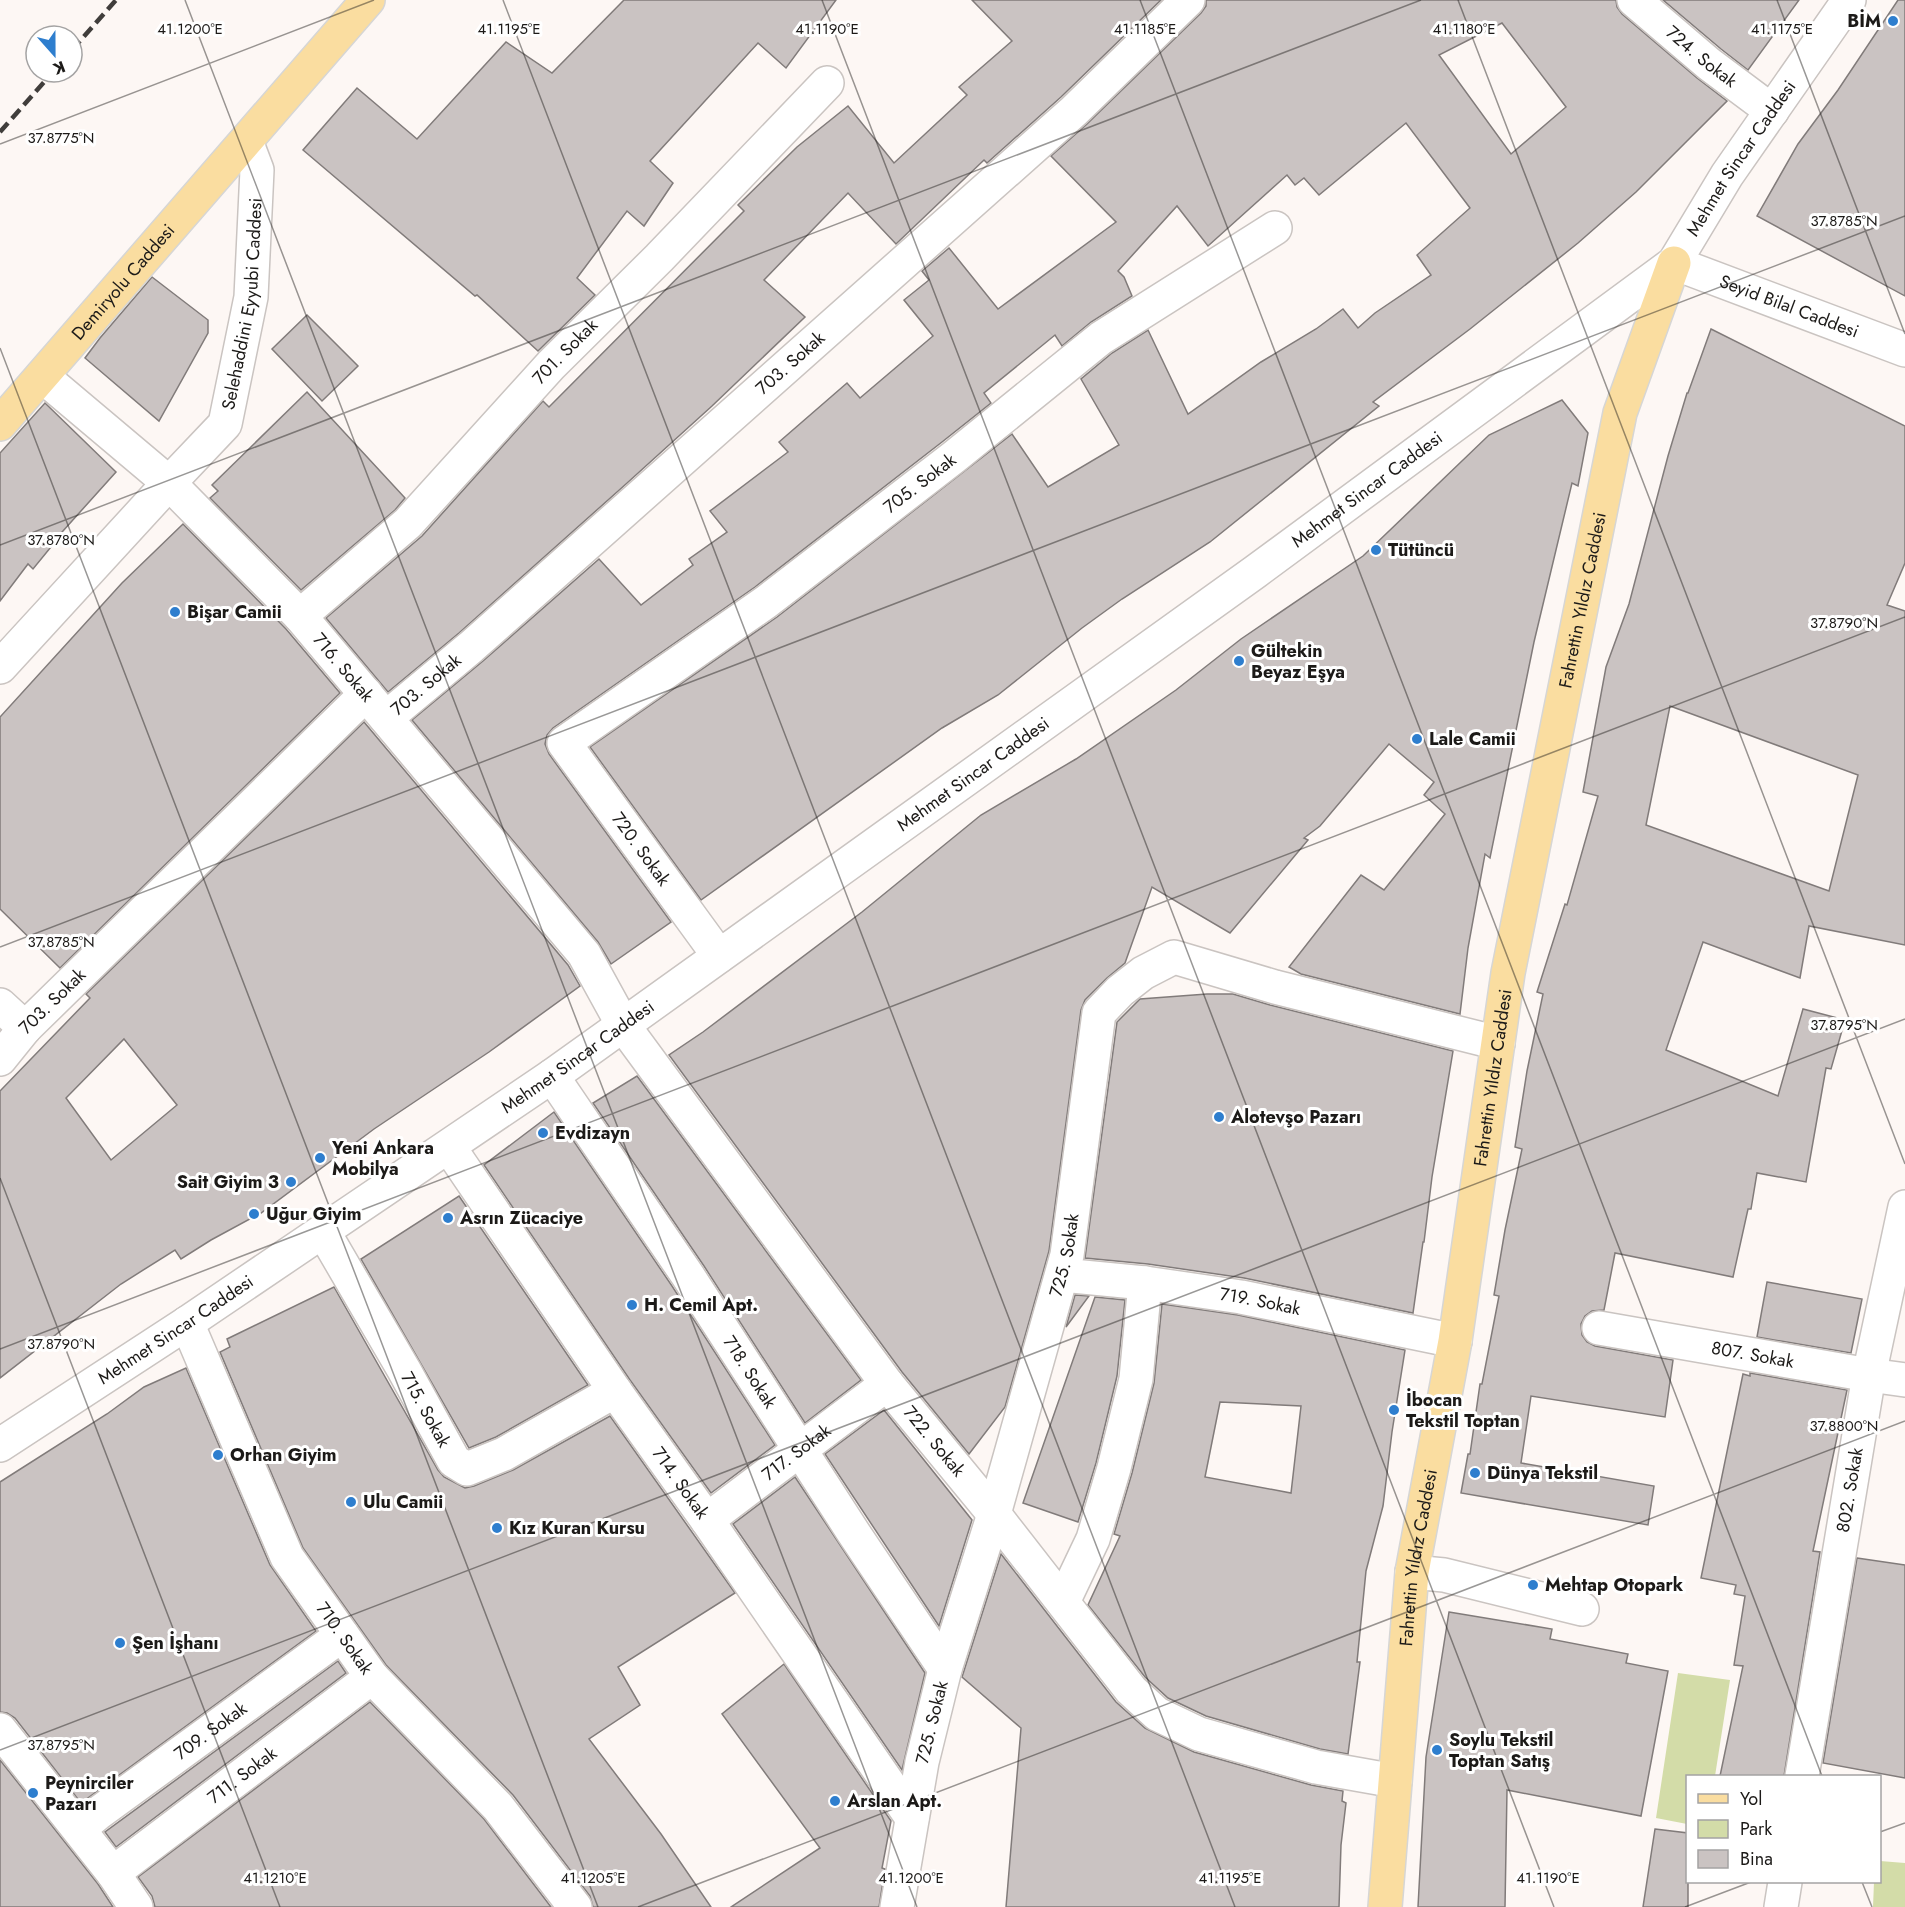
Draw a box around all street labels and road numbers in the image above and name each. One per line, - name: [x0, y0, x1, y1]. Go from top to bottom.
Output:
- street label: 724. Sokak: [1660, 20, 1743, 94]
- street label: Mehmet Sincar Caddesi: [1680, 75, 1802, 241]
- street label: Selehaddini Eyyubi Caddesi: [215, 197, 269, 412]
- street label: Demiryolu Caddesi: [65, 218, 181, 346]
- street label: Seyid Bilal Caddesi: [1716, 268, 1862, 344]
- street label: 701. Sokak: [526, 313, 604, 390]
- street label: 703. Sokak: [750, 325, 831, 401]
- street label: Mehmet Sincar Caddesi: [1286, 425, 1448, 554]
- street label: 705. Sokak: [878, 447, 962, 520]
- street label: Fahrettin Yıldız Caddesi: [1552, 510, 1613, 690]
- street label: 716. Sokak: [307, 627, 380, 708]
- street label: 703. Sokak: [385, 647, 467, 722]
- street label: Mehmet Sincar Caddesi: [891, 711, 1055, 838]
- street label: 720. Sokak: [605, 807, 677, 891]
- street label: 703. Sokak: [13, 962, 92, 1040]
- street label: Fahrettin Yıldız Caddesi: [1467, 987, 1519, 1168]
- street label: Mehmet Sincar Caddesi: [496, 994, 660, 1120]
- street label: 725. Sokak: [1043, 1212, 1085, 1300]
- street label: Mehmet Sincar Caddesi: [93, 1269, 259, 1391]
- street label: 719. Sokak: [1218, 1281, 1303, 1322]
- street label: 718. Sokak: [717, 1330, 783, 1414]
- street label: 807. Sokak: [1709, 1335, 1796, 1375]
- street label: 715. Sokak: [394, 1367, 457, 1452]
- street label: 722. Sokak: [897, 1400, 971, 1482]
- street label: 717. Sokak: [757, 1418, 836, 1487]
- street label: 714. Sokak: [646, 1442, 715, 1524]
- street label: 802. Sokak: [1830, 1445, 1870, 1534]
- street label: Fahrettin Yıldız Caddesi: [1393, 1467, 1444, 1647]
- street label: 710. Sokak: [310, 1597, 379, 1680]
- street label: 725. Sokak: [909, 1678, 955, 1767]
- street label: 709. Sokak: [169, 1696, 252, 1766]
- street label: 711. Sokak: [202, 1740, 282, 1810]

